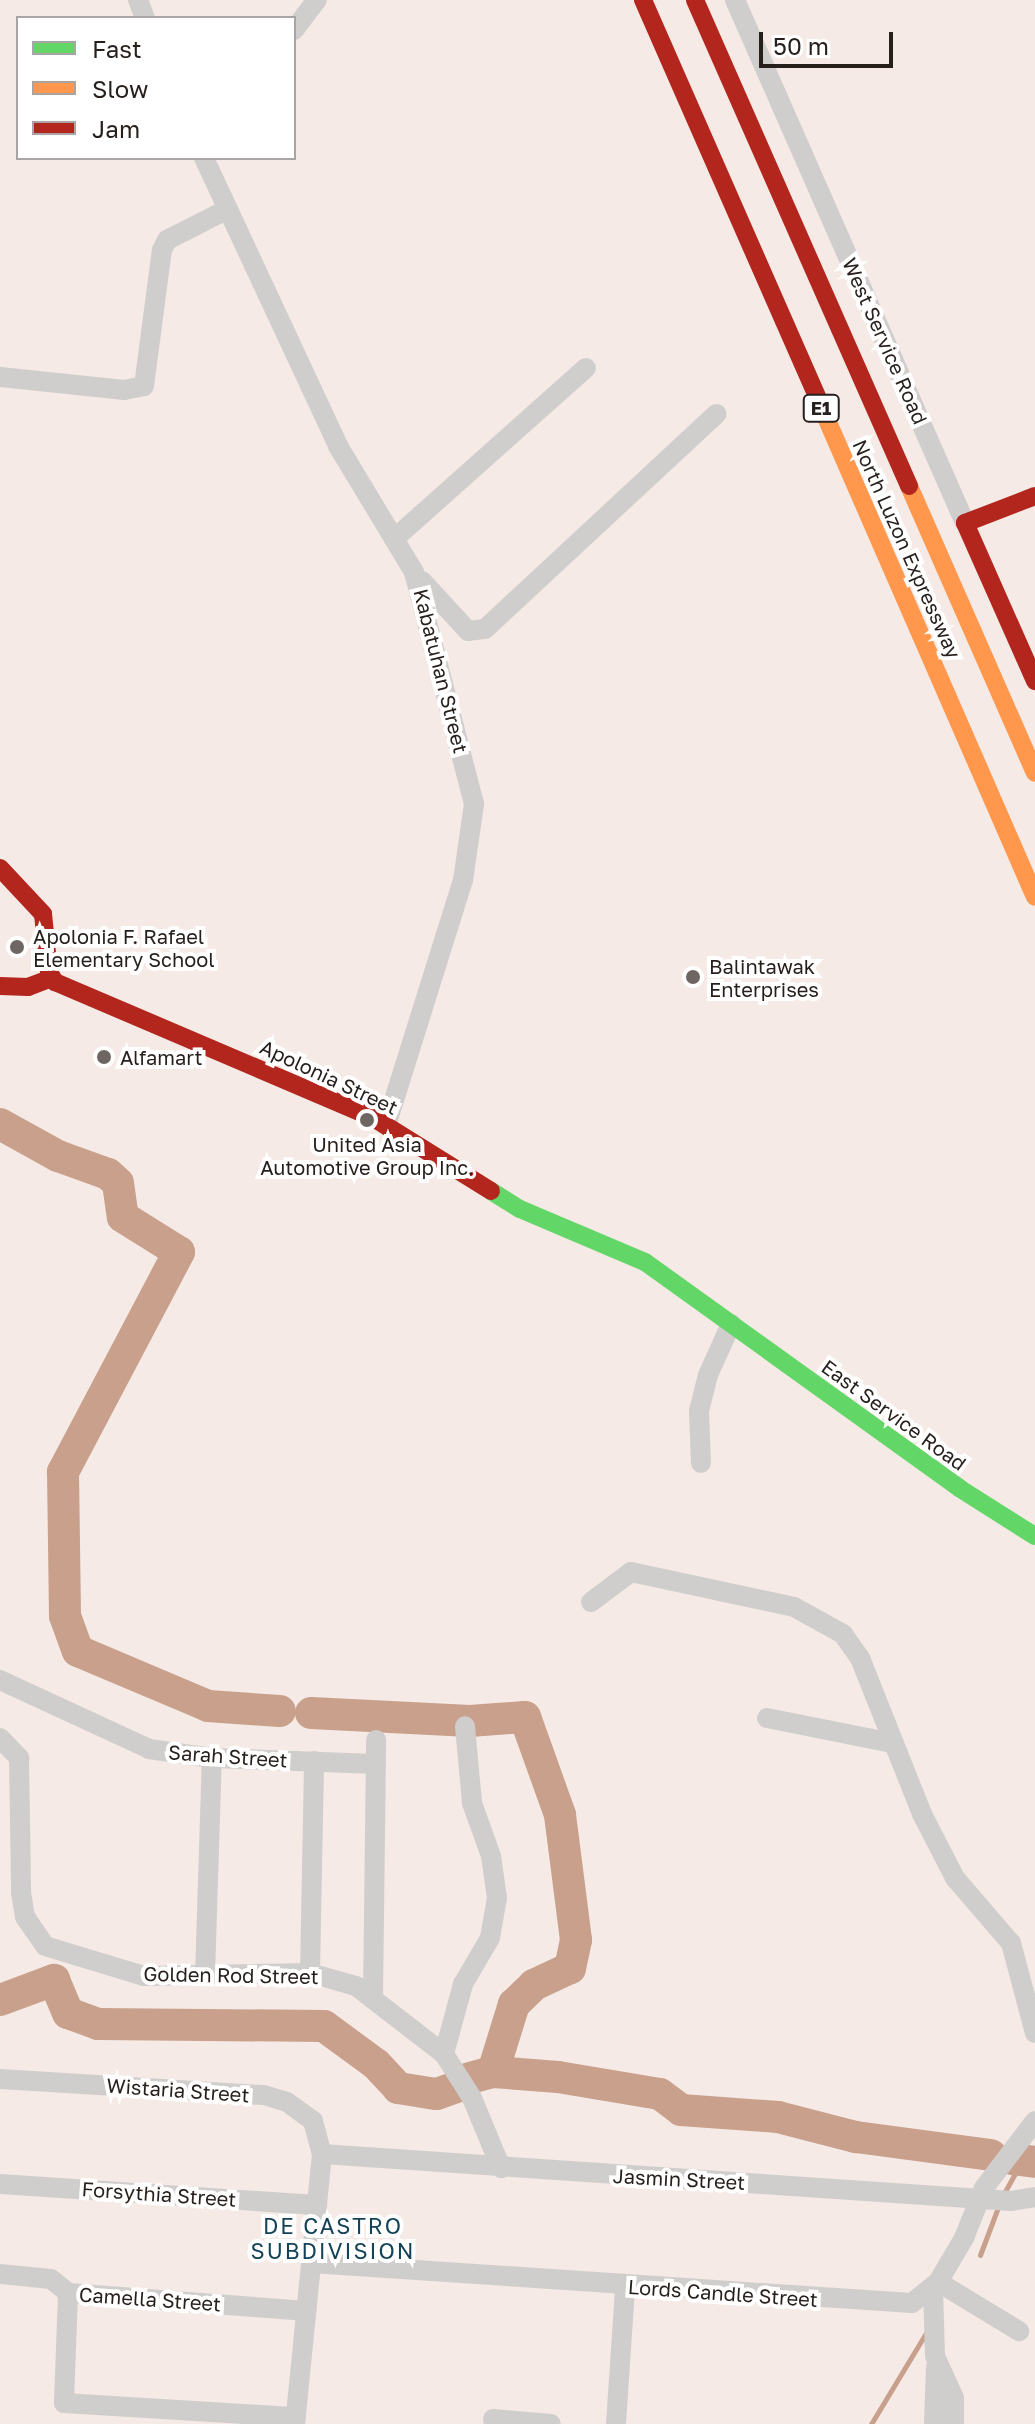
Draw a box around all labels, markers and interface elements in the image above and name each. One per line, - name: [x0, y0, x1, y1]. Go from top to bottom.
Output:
- legend: [16, 16, 296, 160]
- scale bar: [763, 16, 897, 66]
- text: 50 m: [773, 31, 829, 60]
- text: Fast: [92, 34, 142, 63]
- text: Slow: [92, 74, 148, 103]
- text: Jam: [92, 114, 140, 143]
- street label: West Service Road: [838, 254, 932, 428]
- road number: E1: [801, 394, 841, 422]
- street label: North Luzon Expressway: [848, 436, 966, 662]
- street label: Kabatuhan Street: [409, 586, 473, 756]
- place label: Apolonia F. Rafael Elementary School: [33, 924, 215, 971]
- marker: Apolonia F. Rafael Elementary School: [8, 938, 26, 956]
- place label: Balintawak Enterprises: [709, 954, 819, 1001]
- marker: Balintawak Enterprises: [684, 968, 702, 986]
- street label: Apolonia Street: [256, 1035, 402, 1119]
- place label: Alfamart: [120, 1045, 202, 1069]
- marker: Alfamart: [95, 1048, 113, 1066]
- marker: United Asia Automotive Group Inc.: [358, 1111, 376, 1129]
- place label: United Asia Automotive Group Inc.: [260, 1132, 474, 1179]
- street label: East Service Road: [817, 1355, 971, 1475]
- street label: Sarah Street: [168, 1740, 288, 1772]
- street label: Golden Rod Street: [143, 1961, 319, 1989]
- street label: Wistaria Street: [106, 2073, 250, 2107]
- street label: Jasmin Street: [612, 2164, 746, 2194]
- street label: Forsythia Street: [81, 2177, 237, 2211]
- district label: DE CASTRO SUBDIVISION: [251, 2212, 415, 2264]
- street label: Lords Candle Street: [627, 2274, 819, 2312]
- street label: Camella Street: [78, 2282, 222, 2316]

